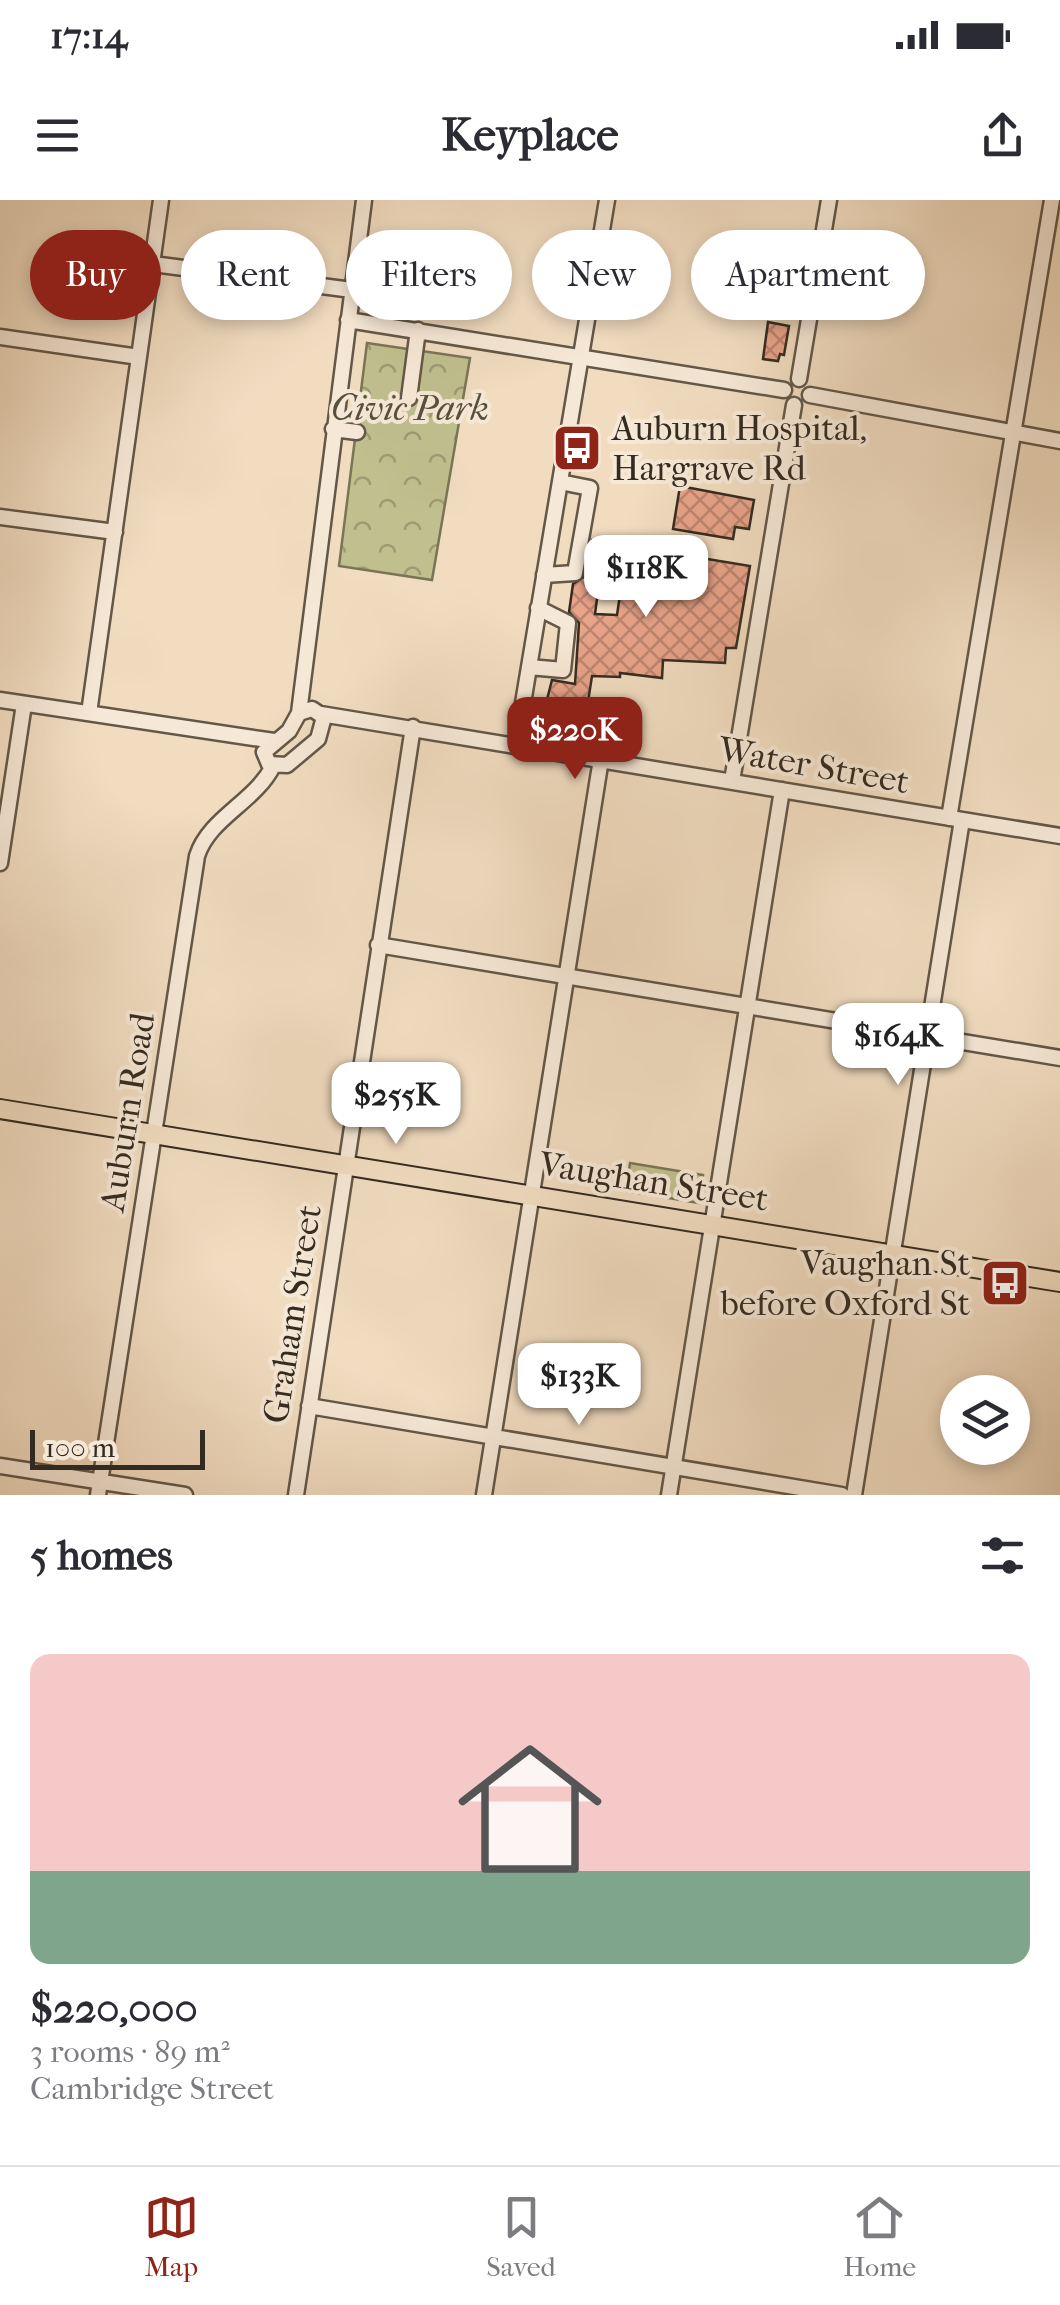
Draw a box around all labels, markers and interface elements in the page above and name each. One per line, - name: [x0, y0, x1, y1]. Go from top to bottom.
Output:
- text: 17:14: [50, 13, 127, 58]
- icon: menu: [30, 108, 85, 163]
- icon: share: [975, 108, 1030, 163]
- text: Keyplace: [442, 109, 618, 162]
- chip: Buy: [30, 230, 161, 320]
- chip: Rent: [181, 230, 326, 320]
- chip: Filters: [346, 230, 512, 320]
- chip: New: [532, 230, 671, 320]
- chip: Apartment: [691, 230, 925, 320]
- park label: Civic Park: [331, 388, 489, 429]
- place label: Auburn Hospital, Hargrave Rd: [610, 408, 867, 489]
- bus stop icon: Auburn Hospital, Hargrave Rd: [551, 422, 603, 474]
- pin: $118K: [576, 535, 716, 620]
- text: $118K: [606, 549, 686, 586]
- pin: $220K: [505, 697, 645, 782]
- text: $220K: [529, 711, 621, 748]
- street label: Water Street: [714, 728, 913, 802]
- pin: $164K: [828, 1003, 968, 1088]
- street label: Auburn Road: [91, 1009, 164, 1216]
- text: $164K: [854, 1017, 942, 1054]
- pin: $255K: [326, 1062, 466, 1147]
- text: $255K: [354, 1076, 438, 1113]
- street label: Vaughan Street: [536, 1143, 772, 1220]
- street label: Graham Street: [255, 1201, 330, 1426]
- place label: Vaughan St before Oxford St: [719, 1243, 971, 1324]
- bus stop icon: Vaughan St before Oxford St: [979, 1257, 1031, 1309]
- pin: $133K: [509, 1343, 649, 1428]
- text: $133K: [540, 1357, 618, 1394]
- map controls: [940, 1375, 1030, 1465]
- button: layers: [940, 1375, 1030, 1465]
- scale bar: [30, 1425, 205, 1470]
- text: 100 m: [45, 1431, 115, 1464]
- icon: filters: [975, 1528, 1030, 1583]
- text: 5 homes: [30, 1531, 173, 1580]
- icon: home: [440, 1719, 620, 1899]
- text: $220,000: [30, 1984, 198, 2033]
- text: 3 rooms · 89 m²: [30, 2033, 230, 2070]
- text: Cambridge Street: [30, 2070, 274, 2107]
- tab: Map: [144, 2190, 199, 2283]
- tab: Saved: [486, 2190, 556, 2283]
- tab: Home: [843, 2190, 916, 2283]

